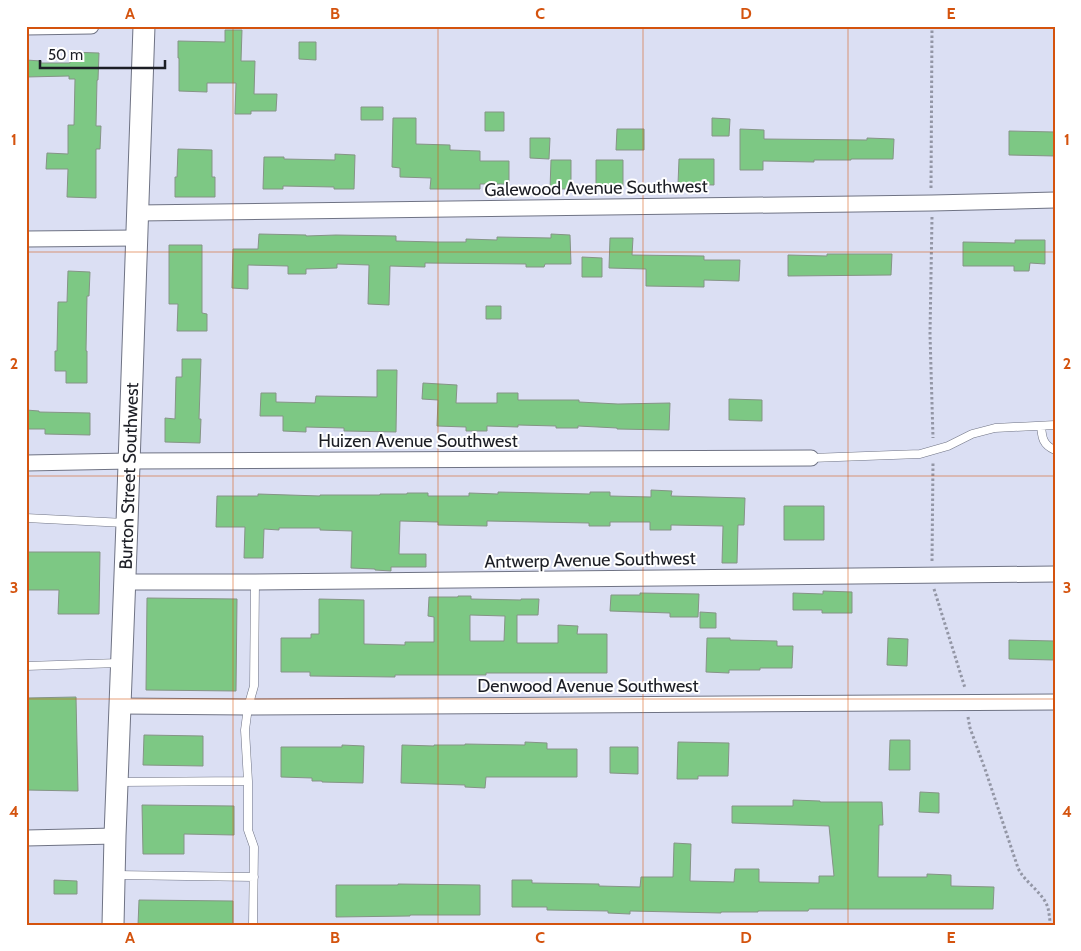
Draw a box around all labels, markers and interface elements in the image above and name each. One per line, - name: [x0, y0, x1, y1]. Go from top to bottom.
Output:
- text: A: [125, 4, 135, 23]
- text: B: [330, 4, 340, 23]
- text: C: [535, 4, 545, 23]
- text: D: [740, 4, 752, 23]
- text: E: [946, 4, 956, 23]
- scale bar: [40, 38, 165, 70]
- text: 50 m: [48, 46, 83, 64]
- text: 1: [11, 130, 17, 149]
- text: 1: [1064, 130, 1070, 149]
- street label: Galewood Avenue Southwest: [484, 175, 708, 201]
- text: 2: [10, 354, 18, 373]
- text: 2: [1063, 354, 1071, 373]
- street label: Burton Street Southwest: [115, 382, 143, 570]
- street label: Huizen Avenue Southwest: [318, 430, 518, 452]
- street label: Antwerp Avenue Southwest: [484, 547, 696, 573]
- text: 3: [10, 578, 18, 597]
- text: 3: [1063, 578, 1071, 597]
- street label: Denwood Avenue Southwest: [477, 675, 699, 697]
- text: 4: [9, 802, 19, 821]
- text: 4: [1062, 802, 1072, 821]
- text: A: [125, 928, 135, 947]
- text: B: [330, 928, 340, 947]
- text: C: [535, 928, 545, 947]
- text: D: [740, 928, 752, 947]
- text: E: [946, 928, 956, 947]

